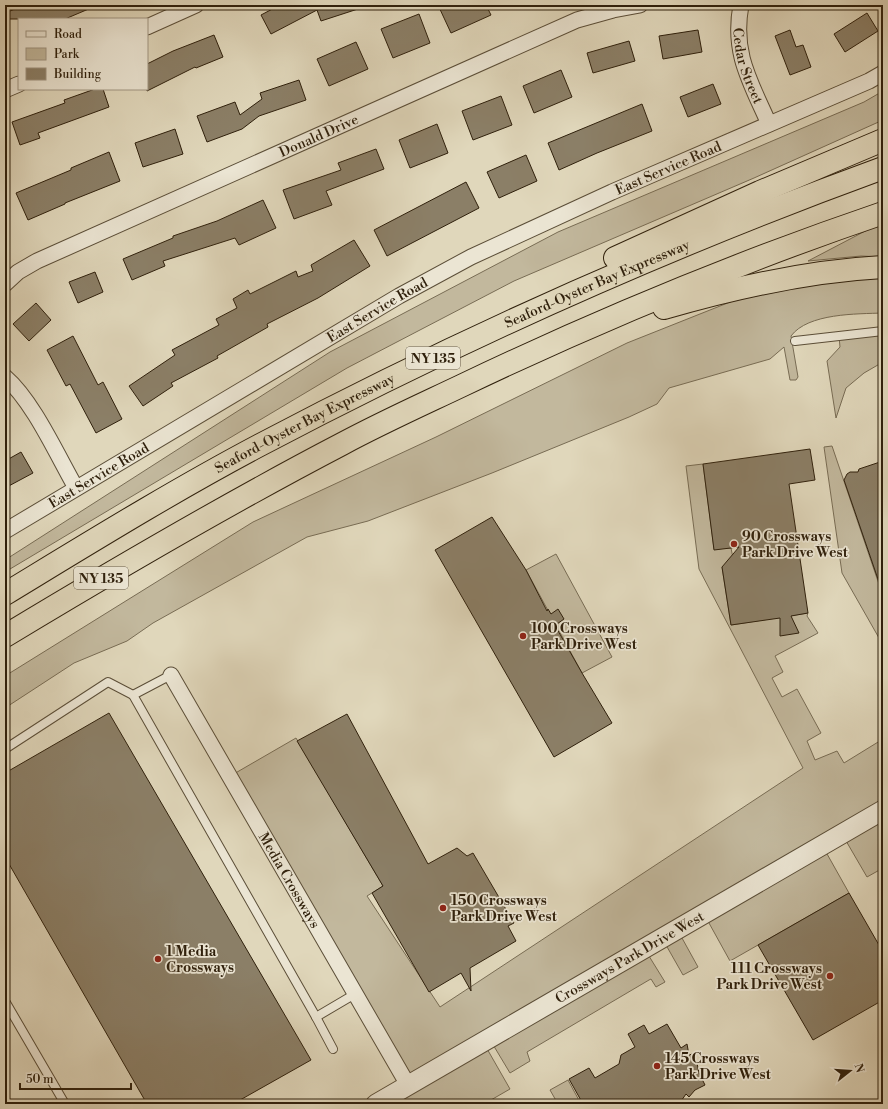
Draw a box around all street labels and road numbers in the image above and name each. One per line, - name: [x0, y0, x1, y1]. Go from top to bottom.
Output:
- street label: Cedar Street: [729, 27, 767, 107]
- street label: Donald Drive: [277, 111, 361, 162]
- street label: East Service Road: [613, 138, 724, 200]
- street label: Seaford-Oyster Bay Expressway: [502, 236, 693, 333]
- street label: East Service Road: [324, 274, 431, 347]
- road number: NY 135: [406, 347, 460, 369]
- street label: Seaford-Oyster Bay Expressway: [212, 370, 398, 478]
- street label: East Service Road: [46, 439, 153, 513]
- road number: NY 135: [74, 567, 128, 589]
- street label: Media Crossways: [254, 830, 323, 932]
- street label: Crossways Park Drive West: [552, 908, 708, 1008]

